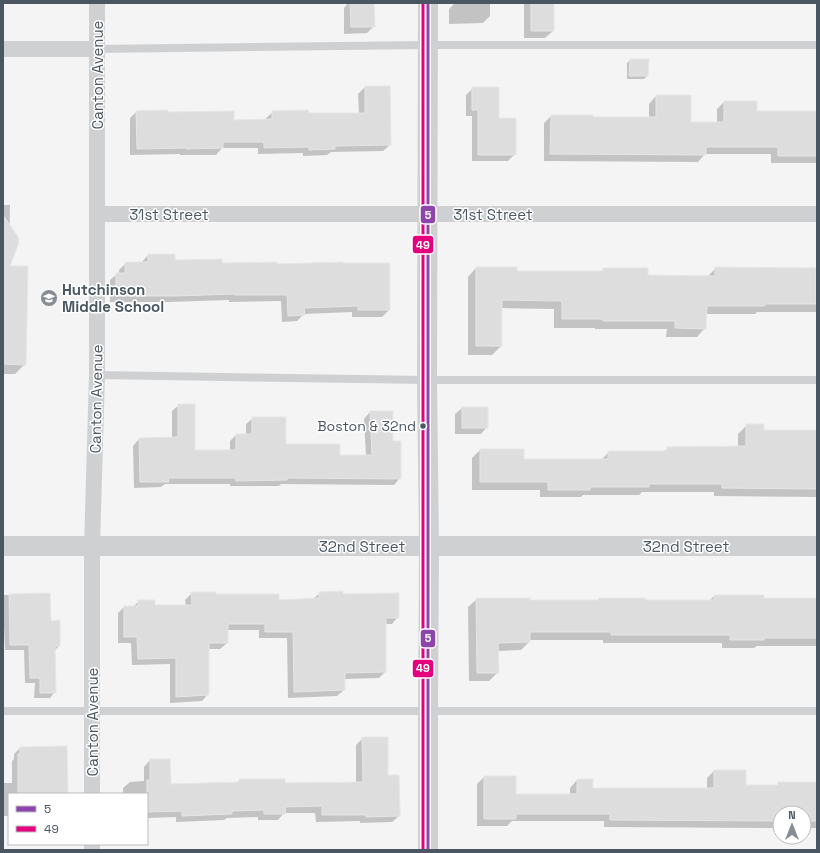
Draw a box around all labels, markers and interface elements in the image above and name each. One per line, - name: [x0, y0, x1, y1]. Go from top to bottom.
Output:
- street label: Canton Avenue: [88, 20, 107, 129]
- street label: 31st Street: [129, 205, 209, 224]
- line badge: 5: [420, 205, 436, 224]
- street label: 31st Street: [453, 205, 533, 224]
- text: 5: [425, 208, 432, 222]
- line badge: 49: [412, 235, 434, 254]
- text: 49: [416, 238, 430, 252]
- place label: Hutchinson Middle School: [62, 280, 164, 316]
- school or university icon: Hutchinson Middle School: [39, 288, 59, 308]
- street label: Canton Avenue: [86, 344, 106, 454]
- place label: Boston & 32nd: [317, 417, 416, 435]
- marker: Boston & 32nd: [418, 421, 428, 431]
- street label: 32nd Street: [319, 537, 405, 556]
- street label: 32nd Street: [643, 537, 729, 556]
- line badge: 5: [420, 629, 436, 648]
- text: 5: [425, 631, 432, 645]
- line badge: 49: [412, 659, 434, 678]
- text: 49: [416, 661, 430, 675]
- street label: Canton Avenue: [83, 667, 102, 776]
- legend: [8, 793, 148, 845]
- text: 5: [44, 801, 51, 817]
- north arrow: [772, 805, 812, 845]
- text: N: [788, 808, 796, 822]
- text: 49: [44, 821, 59, 837]

